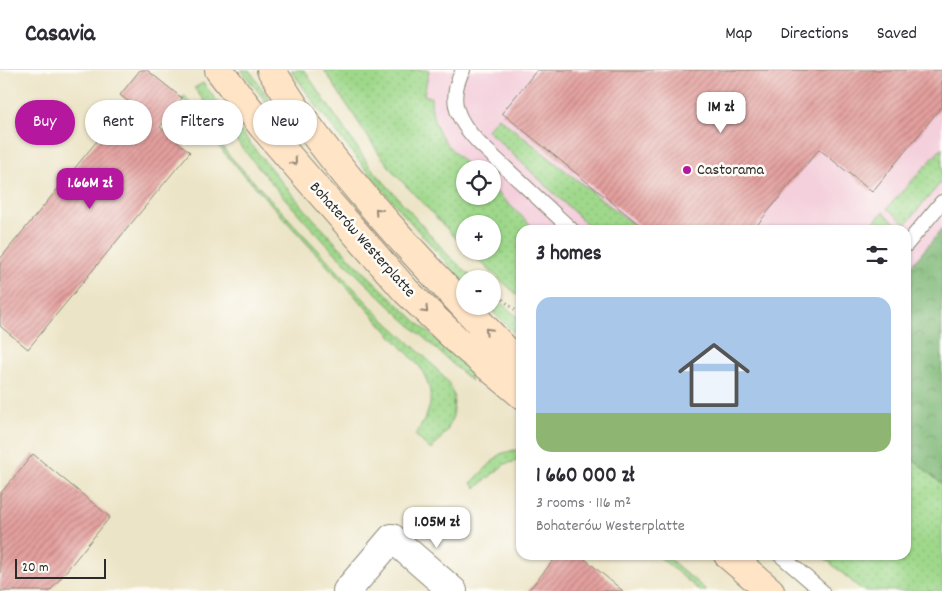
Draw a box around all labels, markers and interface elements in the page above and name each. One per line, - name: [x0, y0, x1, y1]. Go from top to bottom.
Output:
- text: Casavia: [25, 18, 95, 52]
- text: Map: [725, 22, 752, 47]
- text: Directions: [780, 22, 849, 47]
- text: Saved: [877, 22, 917, 47]
- pin: 1M zł: [686, 92, 756, 134]
- text: 1M zł: [708, 96, 734, 119]
- chip: Buy: [15, 100, 75, 145]
- chip: Rent: [85, 100, 152, 145]
- chip: Filters: [162, 100, 243, 145]
- chip: New: [253, 100, 317, 145]
- one-way arrow: [288, 157, 297, 166]
- place label: Castorama: [697, 159, 765, 182]
- map controls: [456, 160, 501, 315]
- button: locate: [456, 160, 501, 205]
- marker: Castorama: [681, 164, 693, 176]
- pin: 1.66M zł: [38, 168, 142, 210]
- text: 1.66M zł: [67, 172, 113, 195]
- street label: Bohaterów Westerplatte: [304, 177, 420, 303]
- one-way arrow: [375, 208, 384, 217]
- button: +: [456, 215, 501, 260]
- text: 3 homes: [536, 240, 602, 270]
- icon: filters: [863, 241, 891, 269]
- button: −: [456, 270, 501, 315]
- one-way arrow: [419, 304, 428, 313]
- one-way arrow: [485, 328, 494, 337]
- icon: home: [669, 330, 759, 420]
- text: 1 660 000 zł: [536, 462, 635, 492]
- text: 3 rooms · 116 m²: [536, 492, 631, 515]
- pin: 1.05M zł: [385, 506, 489, 549]
- text: 1.05M zł: [414, 511, 460, 534]
- text: Bohaterów Westerplatte: [536, 515, 685, 538]
- scale bar: [15, 556, 106, 579]
- text: 20 m: [22, 558, 49, 578]

